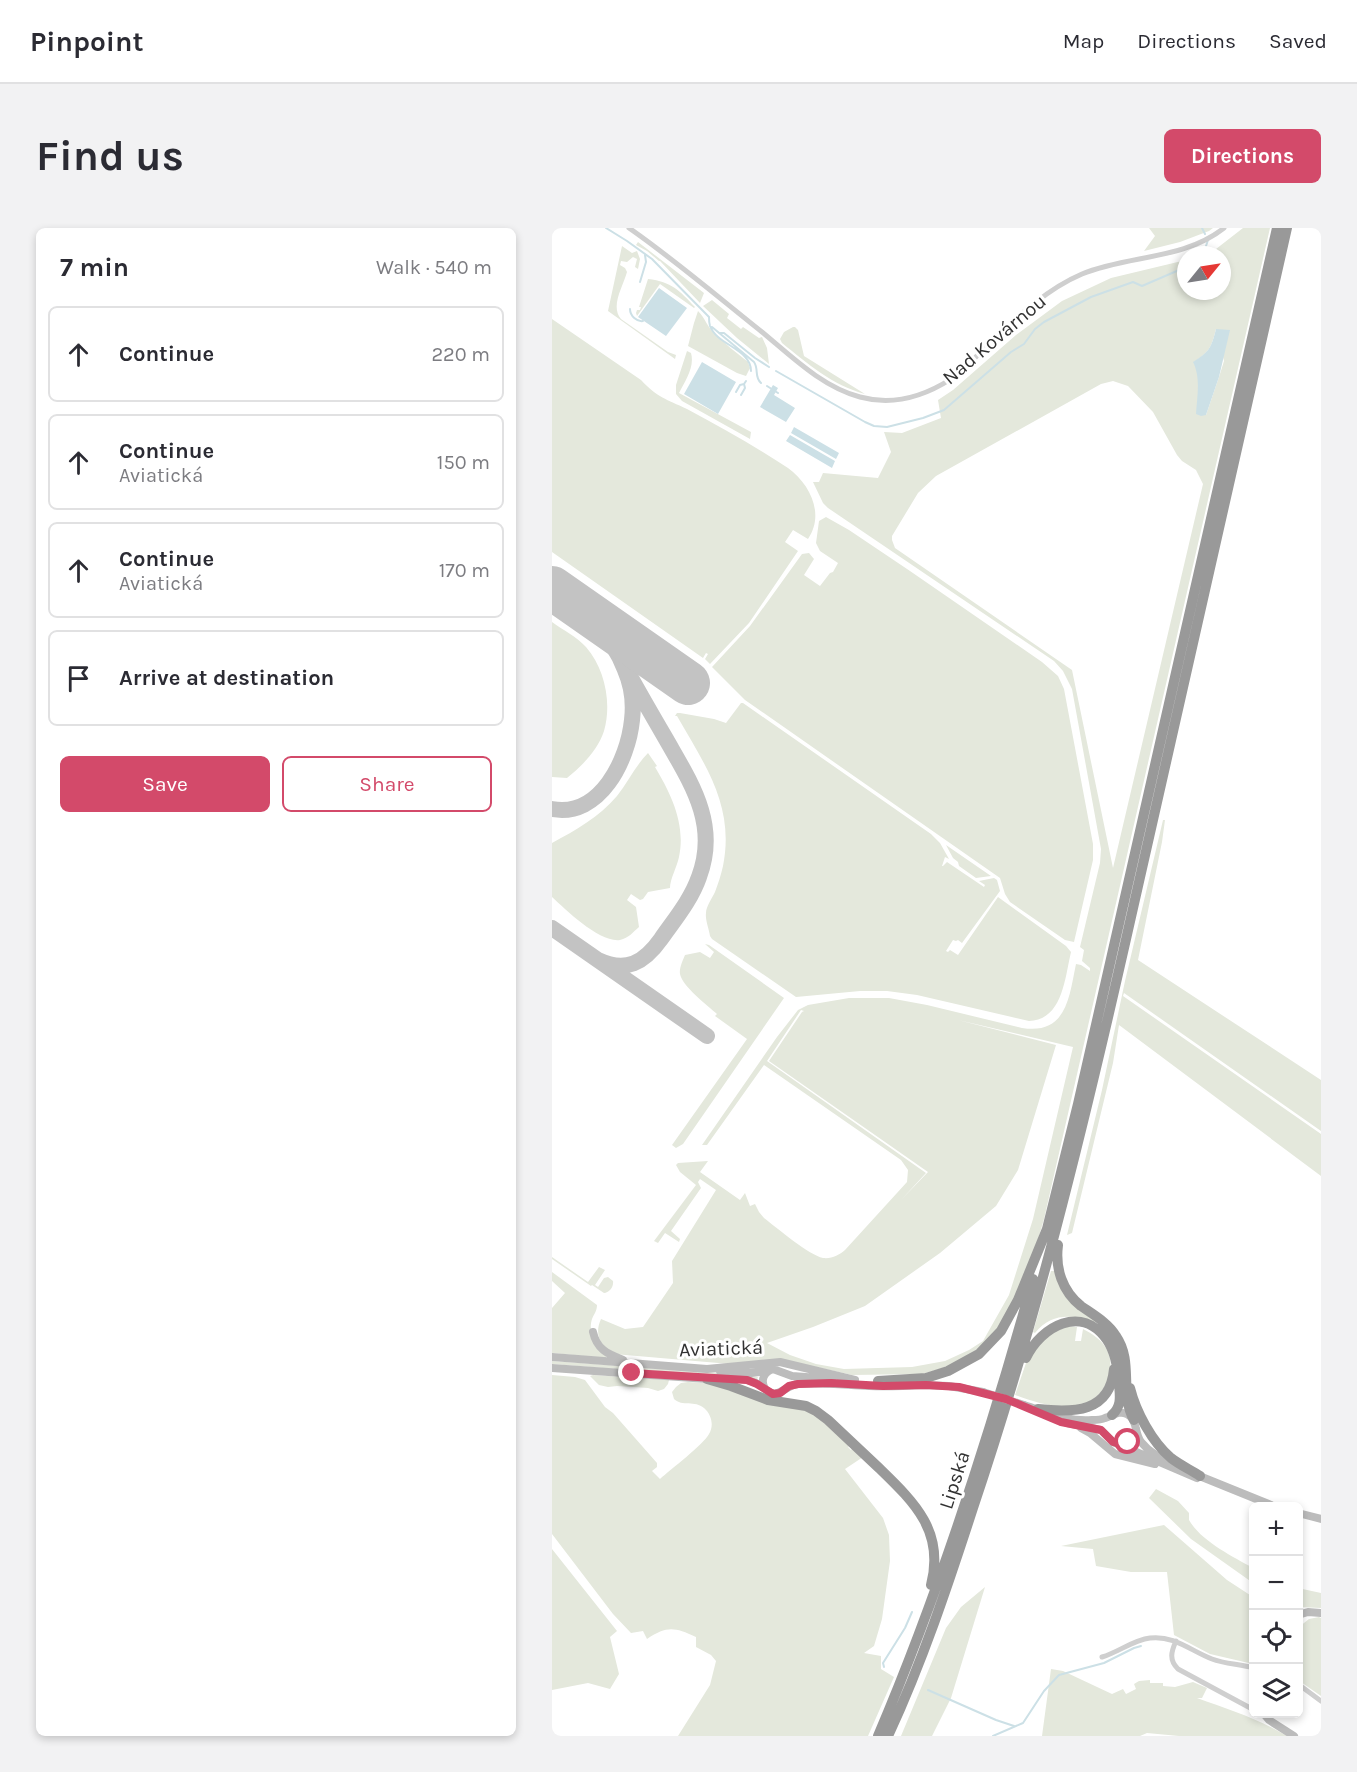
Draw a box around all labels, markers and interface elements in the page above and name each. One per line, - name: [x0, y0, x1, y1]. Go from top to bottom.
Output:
- text: Pinpoint: [30, 25, 143, 58]
- text: Map: [1063, 29, 1104, 53]
- text: Directions: [1137, 29, 1236, 53]
- text: Saved: [1269, 29, 1327, 53]
- button: Directions: [1164, 129, 1321, 183]
- text: Find us: [36, 131, 184, 181]
- north arrow: [1177, 246, 1231, 300]
- text: 7 min: [60, 252, 129, 283]
- text: Walk · 540 m: [376, 256, 492, 279]
- street label: Nad Kovárnou: [938, 290, 1051, 389]
- icon: ahead: [62, 338, 95, 371]
- text: Continue: [119, 341, 214, 367]
- text: 220 m: [431, 343, 490, 366]
- text: Continue: [119, 438, 214, 464]
- icon: ahead: [62, 446, 95, 479]
- text: 150 m: [437, 451, 490, 474]
- text: Aviatická: [119, 464, 203, 487]
- text: Continue: [119, 546, 214, 572]
- icon: ahead: [62, 554, 95, 587]
- text: 170 m: [439, 559, 490, 582]
- text: Aviatická: [119, 572, 203, 595]
- icon: arrive: [62, 662, 95, 695]
- text: Arrive at destination: [119, 665, 334, 691]
- button: Save: [60, 756, 270, 812]
- button: Share: [282, 756, 492, 812]
- street label: Aviatická: [679, 1336, 763, 1361]
- route end: [618, 1359, 644, 1385]
- route start: [1114, 1428, 1140, 1454]
- street label: Lipská: [934, 1448, 975, 1512]
- map controls: [1249, 1502, 1303, 1718]
- button: +: [1249, 1502, 1303, 1556]
- button: −: [1249, 1556, 1303, 1610]
- button: locate: [1249, 1610, 1303, 1664]
- button: layers: [1249, 1664, 1303, 1718]

